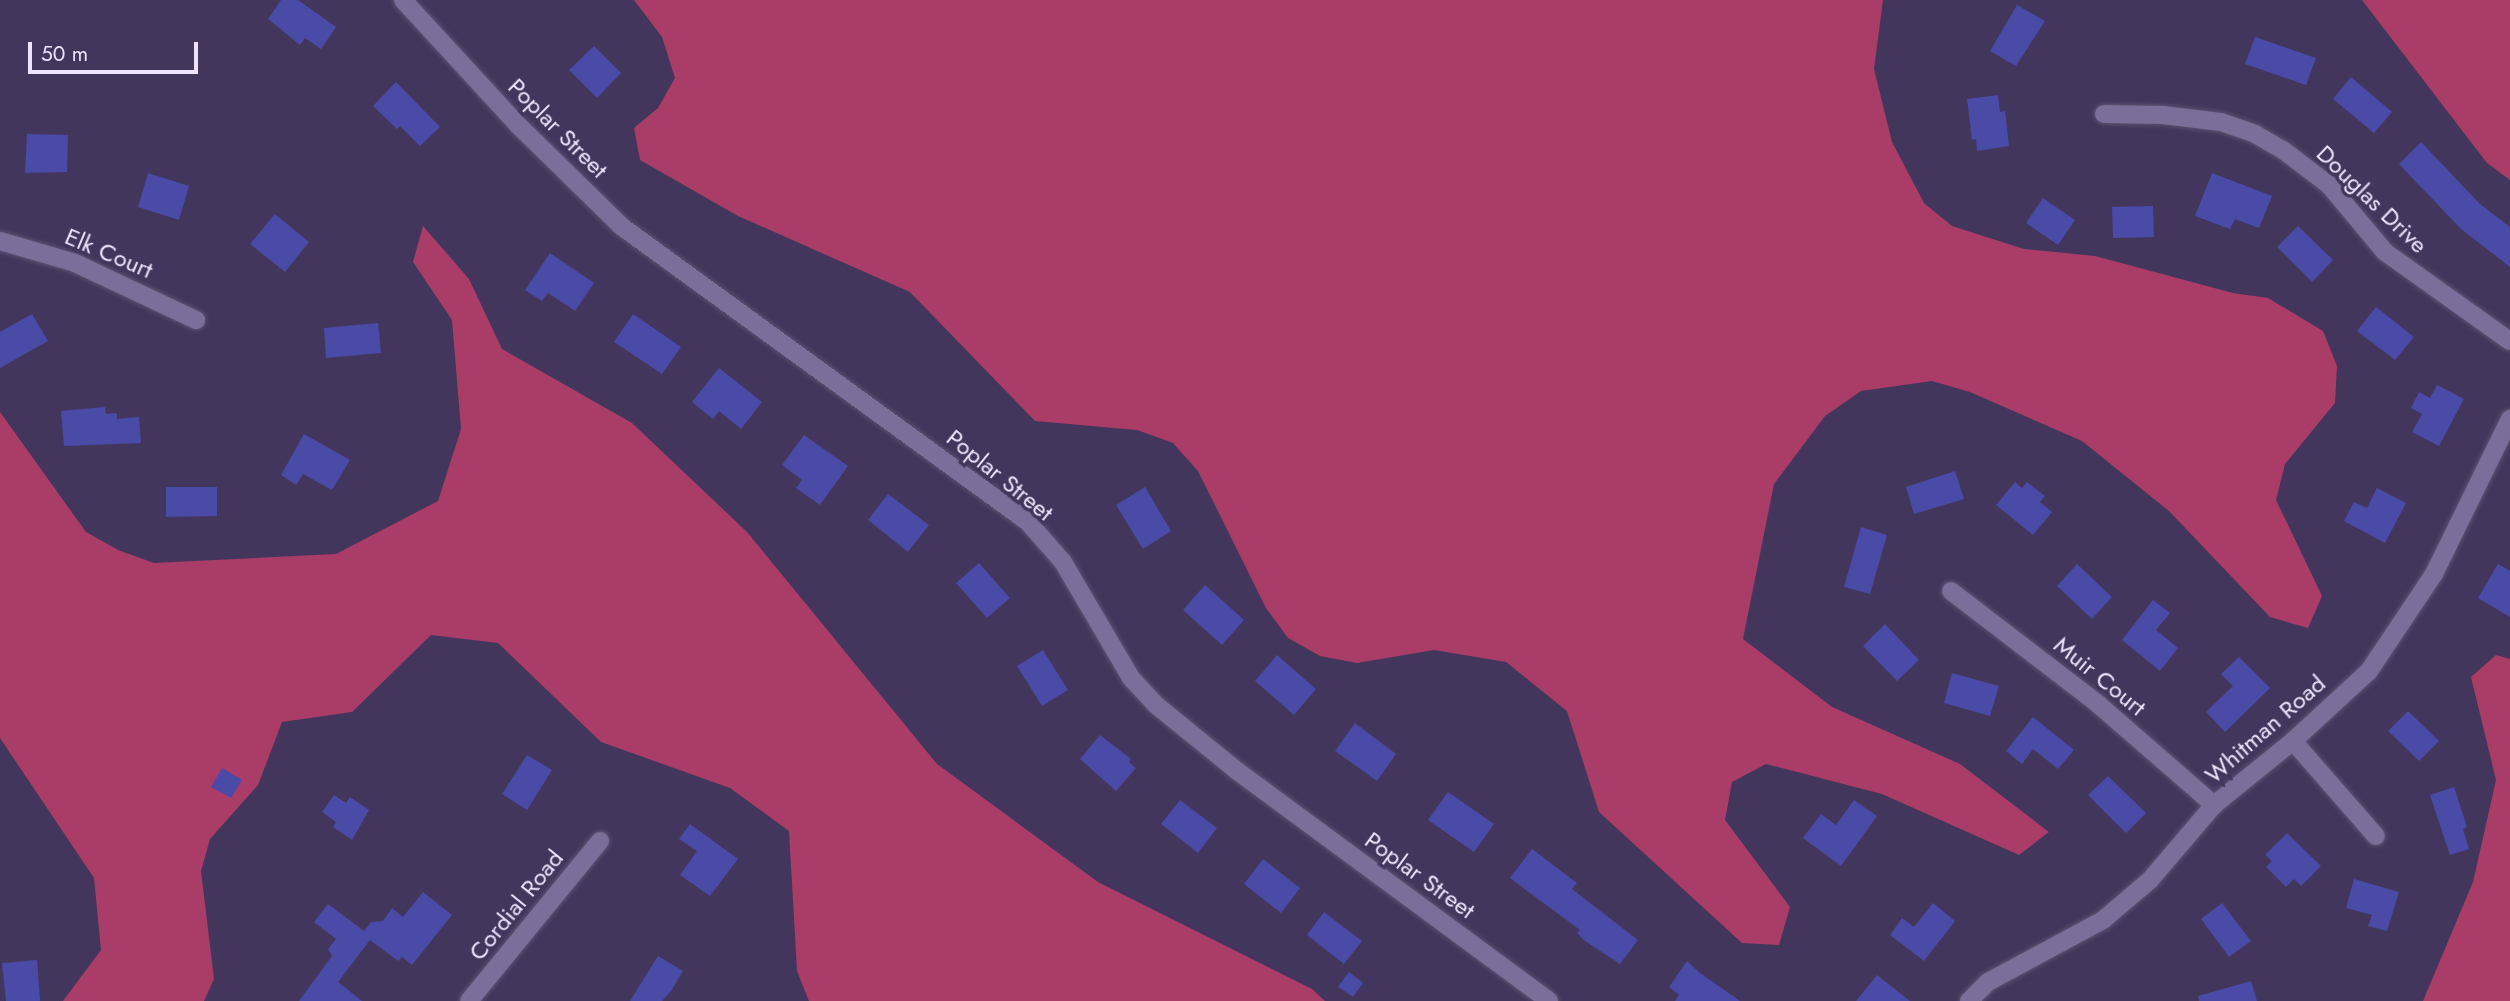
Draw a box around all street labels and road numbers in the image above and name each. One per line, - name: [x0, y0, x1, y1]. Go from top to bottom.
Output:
- street label: Poplar Street: [502, 72, 614, 184]
- street label: Douglas Drive: [2311, 139, 2433, 259]
- street label: Elk Court: [61, 222, 157, 284]
- street label: Poplar Street: [941, 423, 1059, 527]
- street label: Muir Court: [2048, 630, 2152, 722]
- street label: Whitman Road: [2199, 669, 2331, 789]
- street label: Poplar Street: [1359, 825, 1481, 925]
- street label: Cordial Road: [463, 844, 569, 966]

